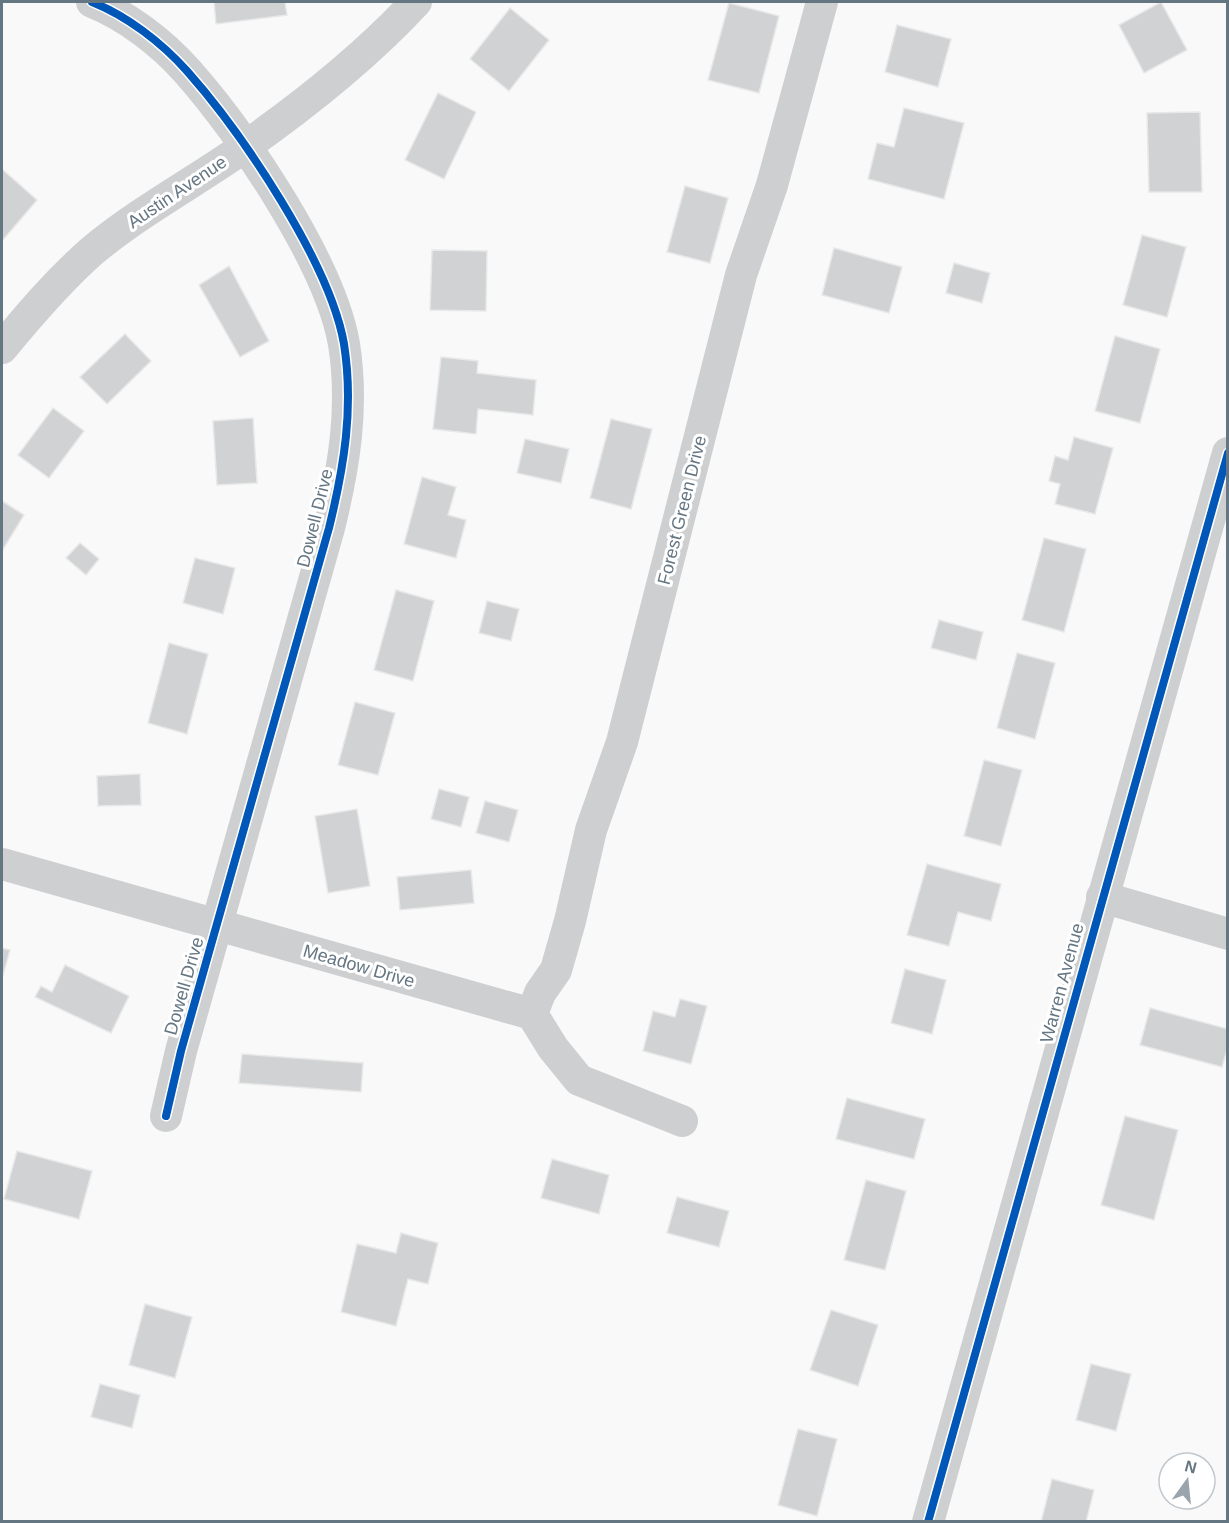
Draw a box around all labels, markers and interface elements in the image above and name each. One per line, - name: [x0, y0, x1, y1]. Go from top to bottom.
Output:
- street label: Austin Avenue: [124, 152, 230, 232]
- street label: Forest Green Drive: [654, 433, 710, 587]
- street label: Dowell Drive: [293, 467, 337, 569]
- street label: Warren Avenue: [1036, 921, 1088, 1045]
- street label: Dowell Drive: [160, 935, 208, 1037]
- street label: Meadow Drive: [301, 941, 417, 991]
- north arrow: [1157, 1451, 1217, 1511]
- text: N: [1183, 1457, 1199, 1477]

